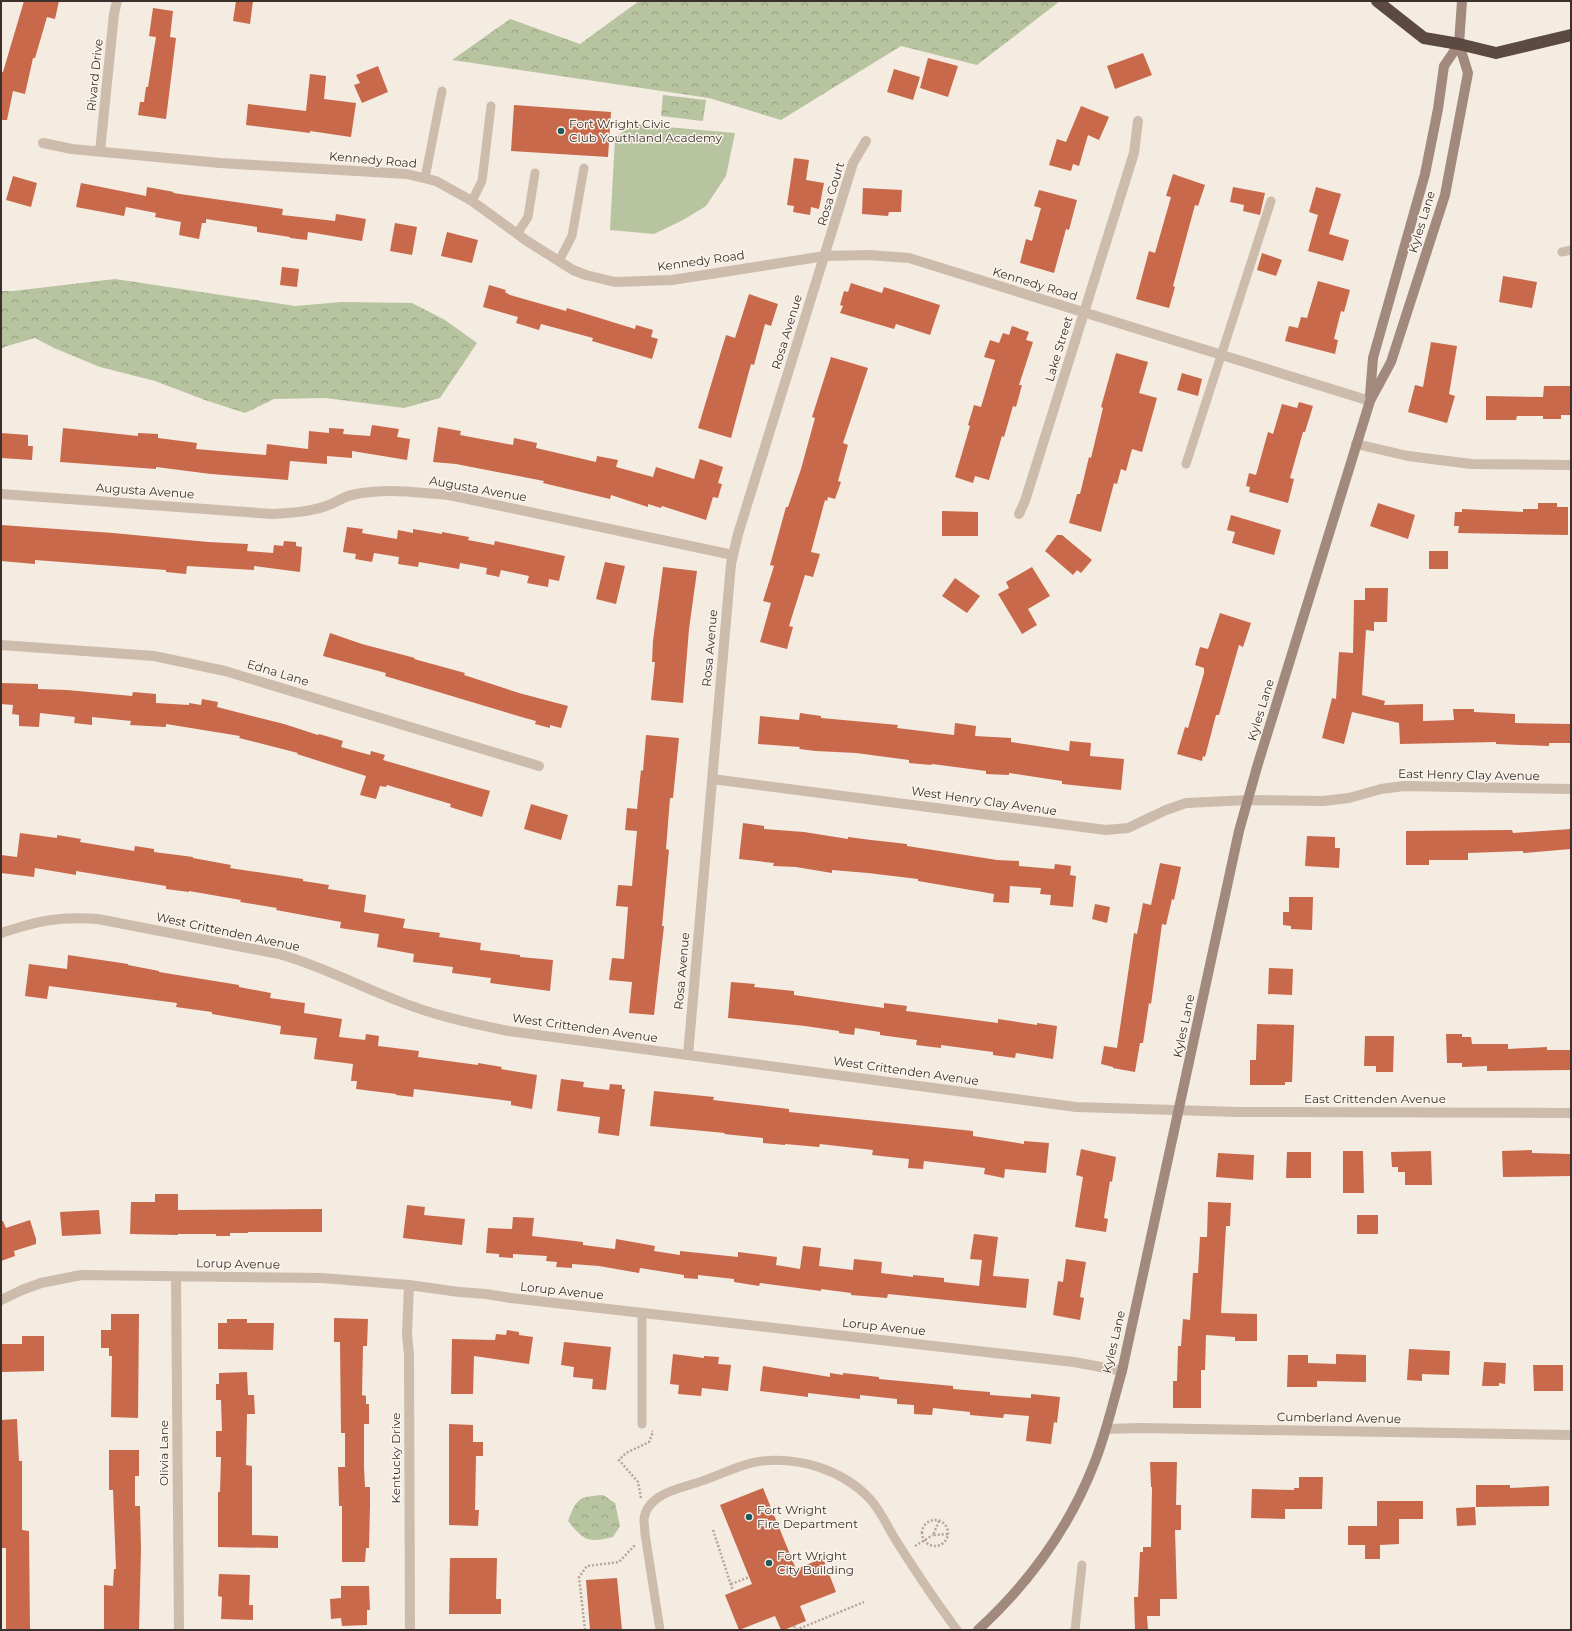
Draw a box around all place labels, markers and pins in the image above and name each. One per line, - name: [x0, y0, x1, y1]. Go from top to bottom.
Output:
- place label: Fort Wright Civic Club Youthland Academy: [569, 116, 723, 145]
- marker: Fort Wright Civic Club Youthland Academy: [556, 126, 566, 136]
- place label: Fort Wright Fire Department: [757, 1502, 858, 1531]
- marker: Fort Wright Fire Department: [744, 1512, 754, 1522]
- place label: Fort Wright City Building: [777, 1548, 854, 1577]
- marker: Fort Wright City Building: [764, 1558, 774, 1568]

